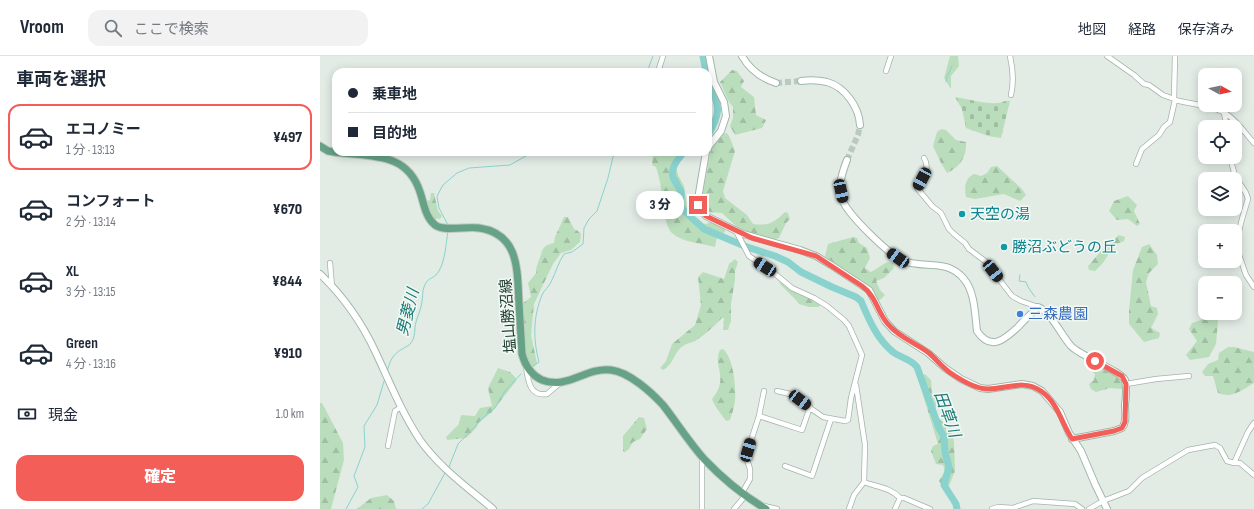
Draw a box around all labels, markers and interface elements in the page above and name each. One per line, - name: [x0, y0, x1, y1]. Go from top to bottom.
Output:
- search box: [88, 10, 368, 46]
- text: Vroom: [20, 16, 64, 39]
- icon: search: [102, 17, 124, 39]
- text: ここで検索: [134, 20, 209, 39]
- text: 地図: [1078, 21, 1106, 38]
- text: 経路: [1128, 21, 1156, 38]
- text: 保存済み: [1178, 21, 1234, 38]
- north arrow: [1198, 68, 1242, 112]
- map controls: [1198, 68, 1242, 320]
- text: 車両を選択: [16, 69, 106, 90]
- text: 乗車地: [372, 85, 417, 104]
- icon: car: [18, 119, 54, 155]
- text: エコノミー: [66, 120, 141, 139]
- button: locate: [1198, 120, 1242, 164]
- text: 目的地: [372, 124, 417, 143]
- text: ¥497: [273, 128, 302, 147]
- text: 1 分 · 13:13: [66, 142, 115, 158]
- car: [911, 166, 933, 192]
- button: layers: [1198, 172, 1242, 216]
- car: [833, 178, 849, 204]
- icon: car: [18, 191, 54, 227]
- callout: 3 分: [636, 191, 684, 219]
- text: コンフォート: [66, 192, 156, 211]
- route end: [689, 196, 707, 214]
- text: 3 分: [650, 197, 671, 213]
- text: ¥670: [273, 200, 302, 219]
- place label: 天空の湯: [970, 205, 1030, 224]
- marker: 天空の湯: [957, 209, 967, 219]
- text: 2 分 · 13:14: [66, 214, 116, 230]
- button: +: [1198, 224, 1242, 268]
- place label: 勝沼ぶどうの丘: [1012, 238, 1117, 257]
- marker: 勝沼ぶどうの丘: [999, 242, 1009, 252]
- car: [885, 246, 911, 270]
- car: [752, 255, 778, 279]
- car: [981, 258, 1005, 284]
- text: XL: [66, 262, 79, 281]
- icon: car: [18, 263, 54, 299]
- text: ¥844: [272, 272, 302, 291]
- button: −: [1198, 276, 1242, 320]
- street label: 塩山勝沼線: [496, 278, 521, 354]
- text: 3 分 · 13:15: [66, 284, 115, 300]
- water label: 男菱川: [393, 285, 424, 338]
- place label: 三森農園: [1028, 305, 1088, 324]
- marker: 三森農園: [1015, 309, 1025, 319]
- text: Green: [66, 334, 98, 353]
- icon: car: [18, 335, 54, 371]
- text: ¥910: [273, 344, 302, 363]
- route start: [1086, 352, 1104, 370]
- text: 4 分 · 13:16: [66, 356, 116, 372]
- car: [787, 388, 813, 412]
- water label: 田草川: [929, 389, 964, 442]
- icon: cash: [16, 403, 38, 425]
- text: 現金: [48, 406, 78, 425]
- text: 1.0 km: [276, 406, 304, 422]
- car: [739, 437, 757, 463]
- button: 確定: [16, 455, 304, 501]

